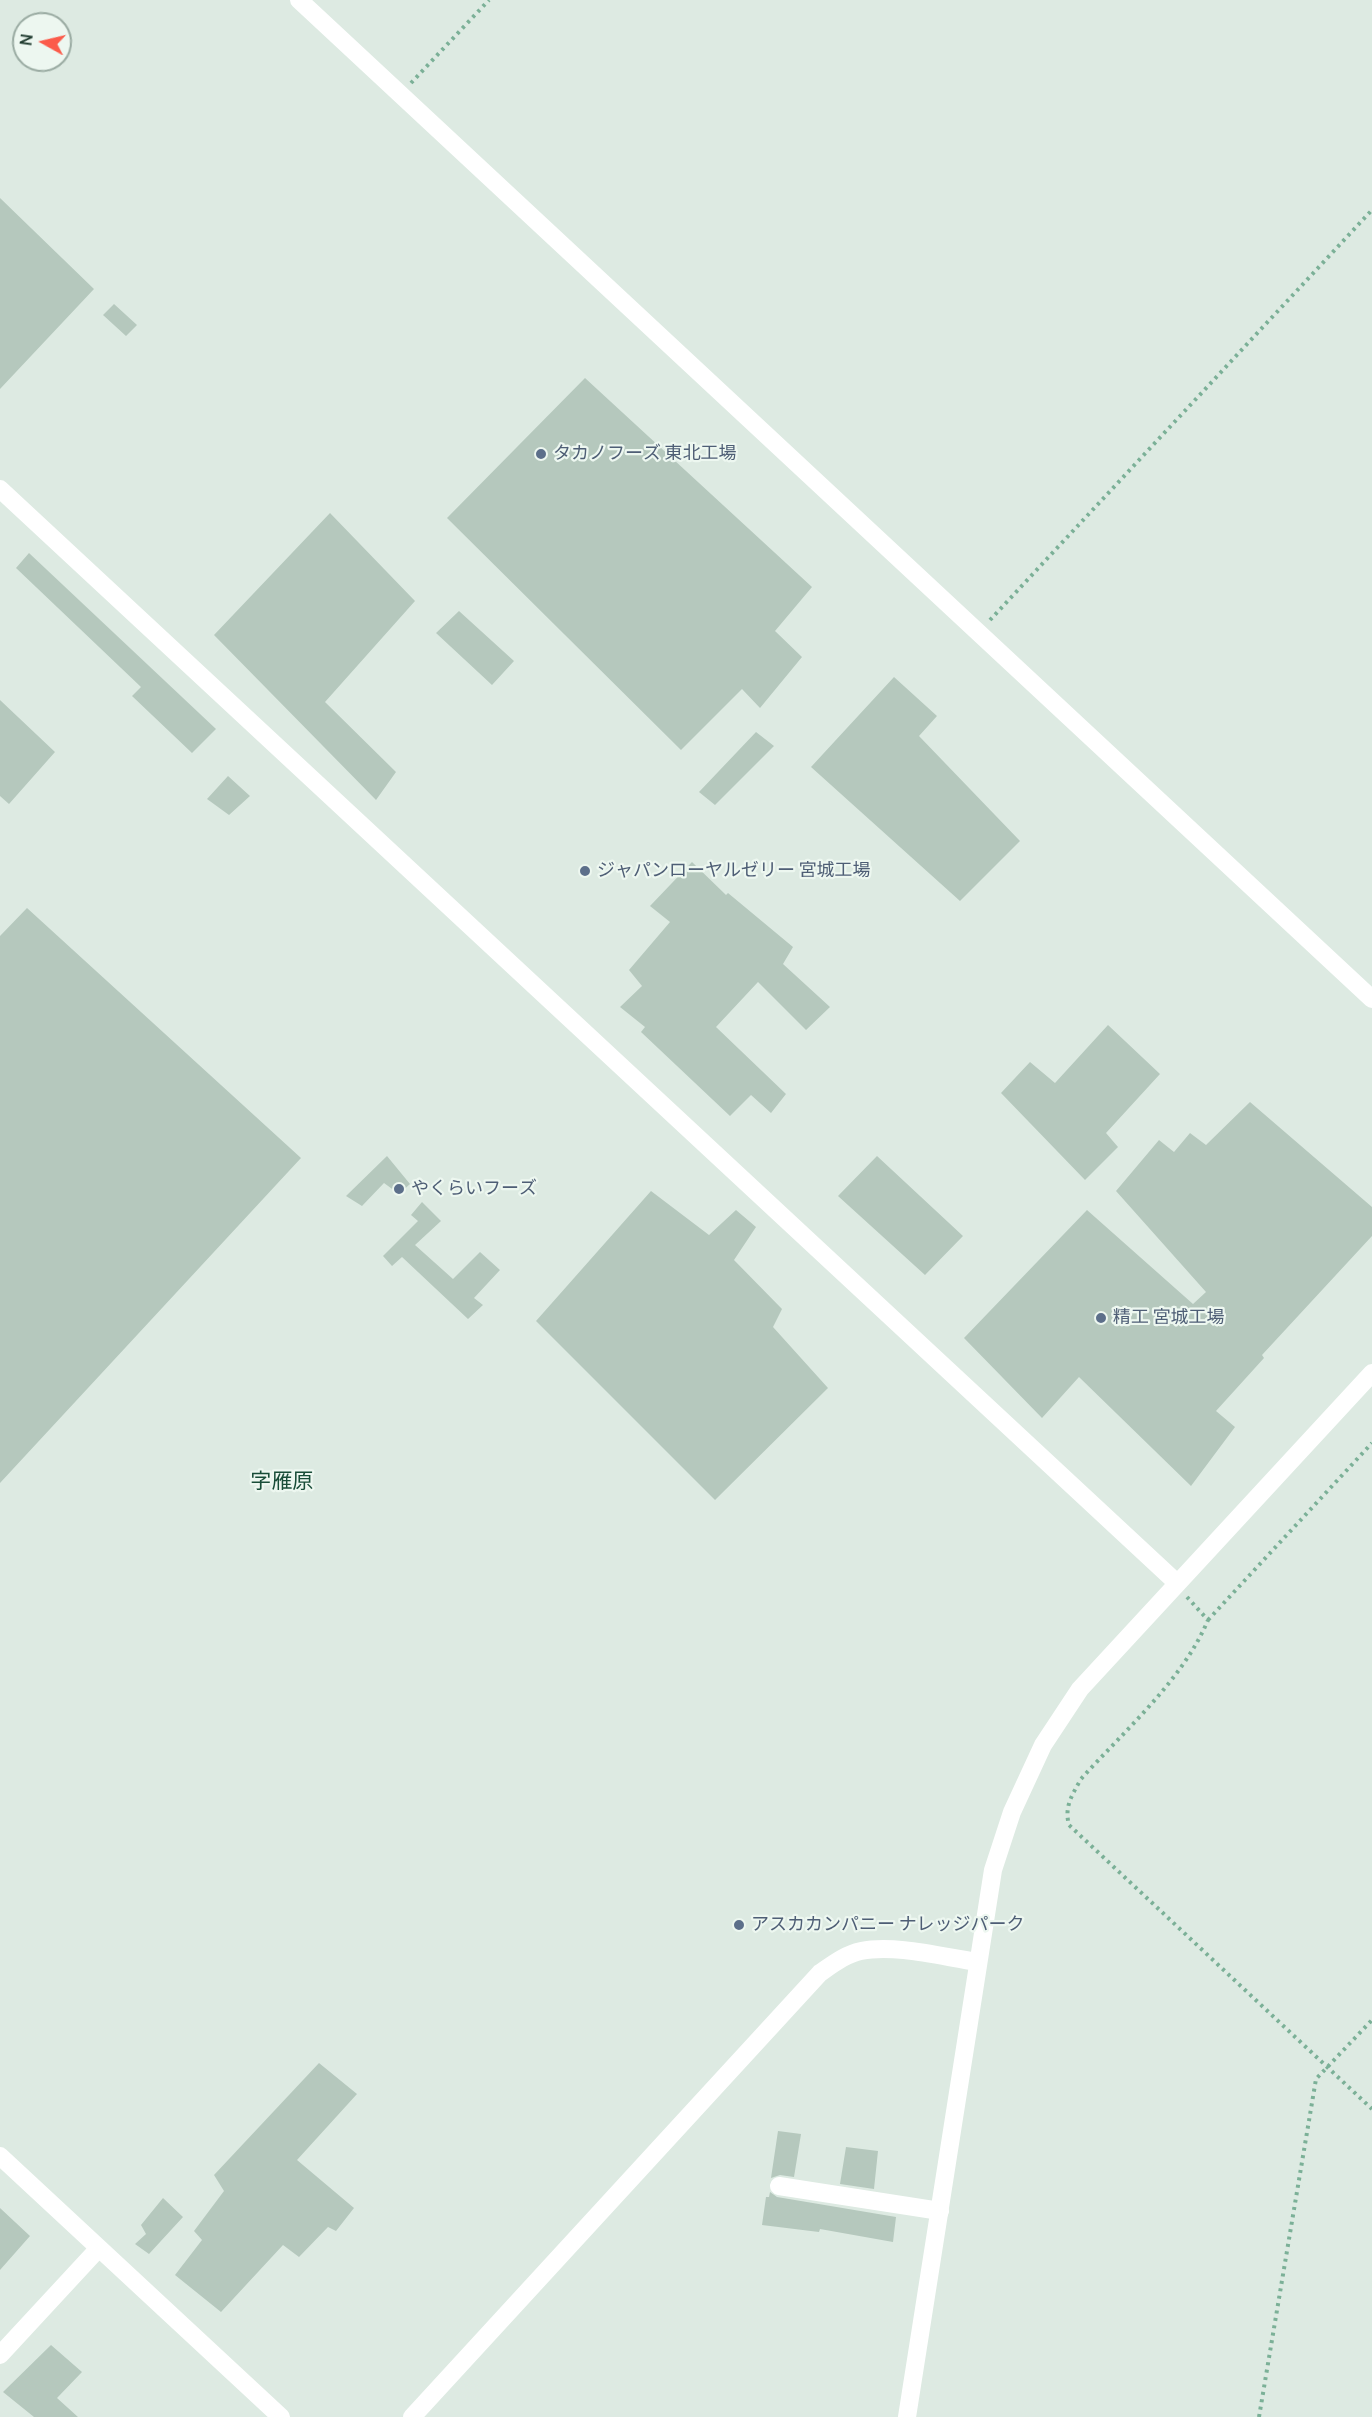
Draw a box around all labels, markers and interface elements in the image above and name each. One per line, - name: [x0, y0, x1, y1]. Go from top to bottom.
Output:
- north arrow: [12, 12, 72, 72]
- text: N: [14, 33, 38, 47]
- place label: タカノフーズ 東北工場: [553, 443, 737, 465]
- marker: タカノフーズ 東北工場: [534, 447, 548, 461]
- place label: ジャパンローヤルゼリー 宮城工場: [597, 860, 871, 882]
- marker: ジャパンローヤルゼリー 宮城工場: [578, 864, 592, 878]
- place label: やくらいフーズ: [411, 1178, 537, 1200]
- marker: やくらいフーズ: [392, 1182, 406, 1196]
- place label: 精工 宮城工場: [1113, 1307, 1225, 1329]
- marker: 精工 宮城工場: [1094, 1311, 1108, 1325]
- district label: 字雁原: [251, 1469, 313, 1495]
- place label: アスカカンパニー ナレッジパーク: [751, 1914, 1025, 1936]
- marker: アスカカンパニー ナレッジパーク: [732, 1918, 746, 1932]

